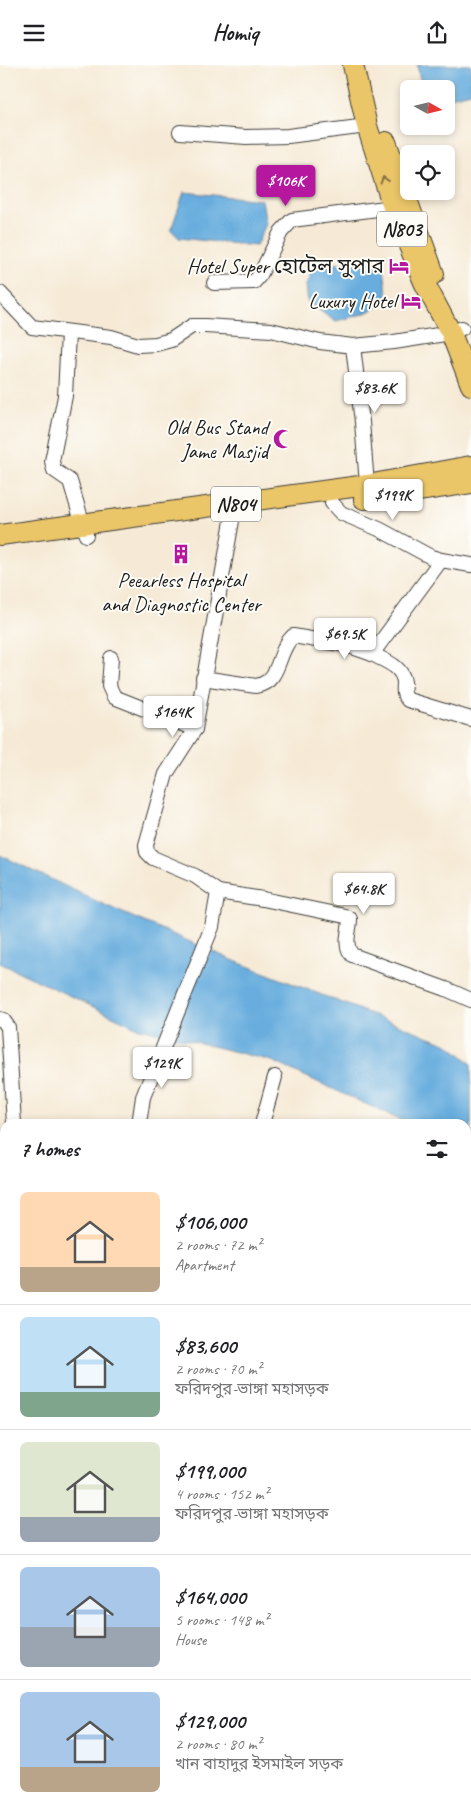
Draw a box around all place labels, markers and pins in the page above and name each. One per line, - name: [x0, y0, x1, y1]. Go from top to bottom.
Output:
- pin: $106K: [251, 165, 321, 207]
- place label: Hotel Super হোটেল সুপার: [187, 253, 384, 279]
- hotel icon: Hotel Super হোটেল সুপার: [388, 255, 410, 277]
- place label: Luxury Hotel: [309, 288, 399, 314]
- hotel icon: Luxury Hotel: [400, 290, 422, 312]
- pin: $83.6K: [334, 371, 416, 414]
- place label: Old Bus Stand Jame Masjid: [166, 414, 272, 464]
- mosque icon: Old Bus Stand Jame Masjid: [272, 428, 294, 450]
- pin: $199K: [358, 479, 428, 521]
- building icon: Peearless Hospital and Diagnostic Center: [170, 543, 192, 565]
- place label: Peearless Hospital and Diagnostic Center: [101, 567, 263, 617]
- pin: $69.5K: [304, 617, 386, 660]
- pin: $164K: [138, 695, 208, 738]
- pin: $64.8K: [323, 873, 405, 915]
- pin: $129K: [127, 1047, 197, 1089]

